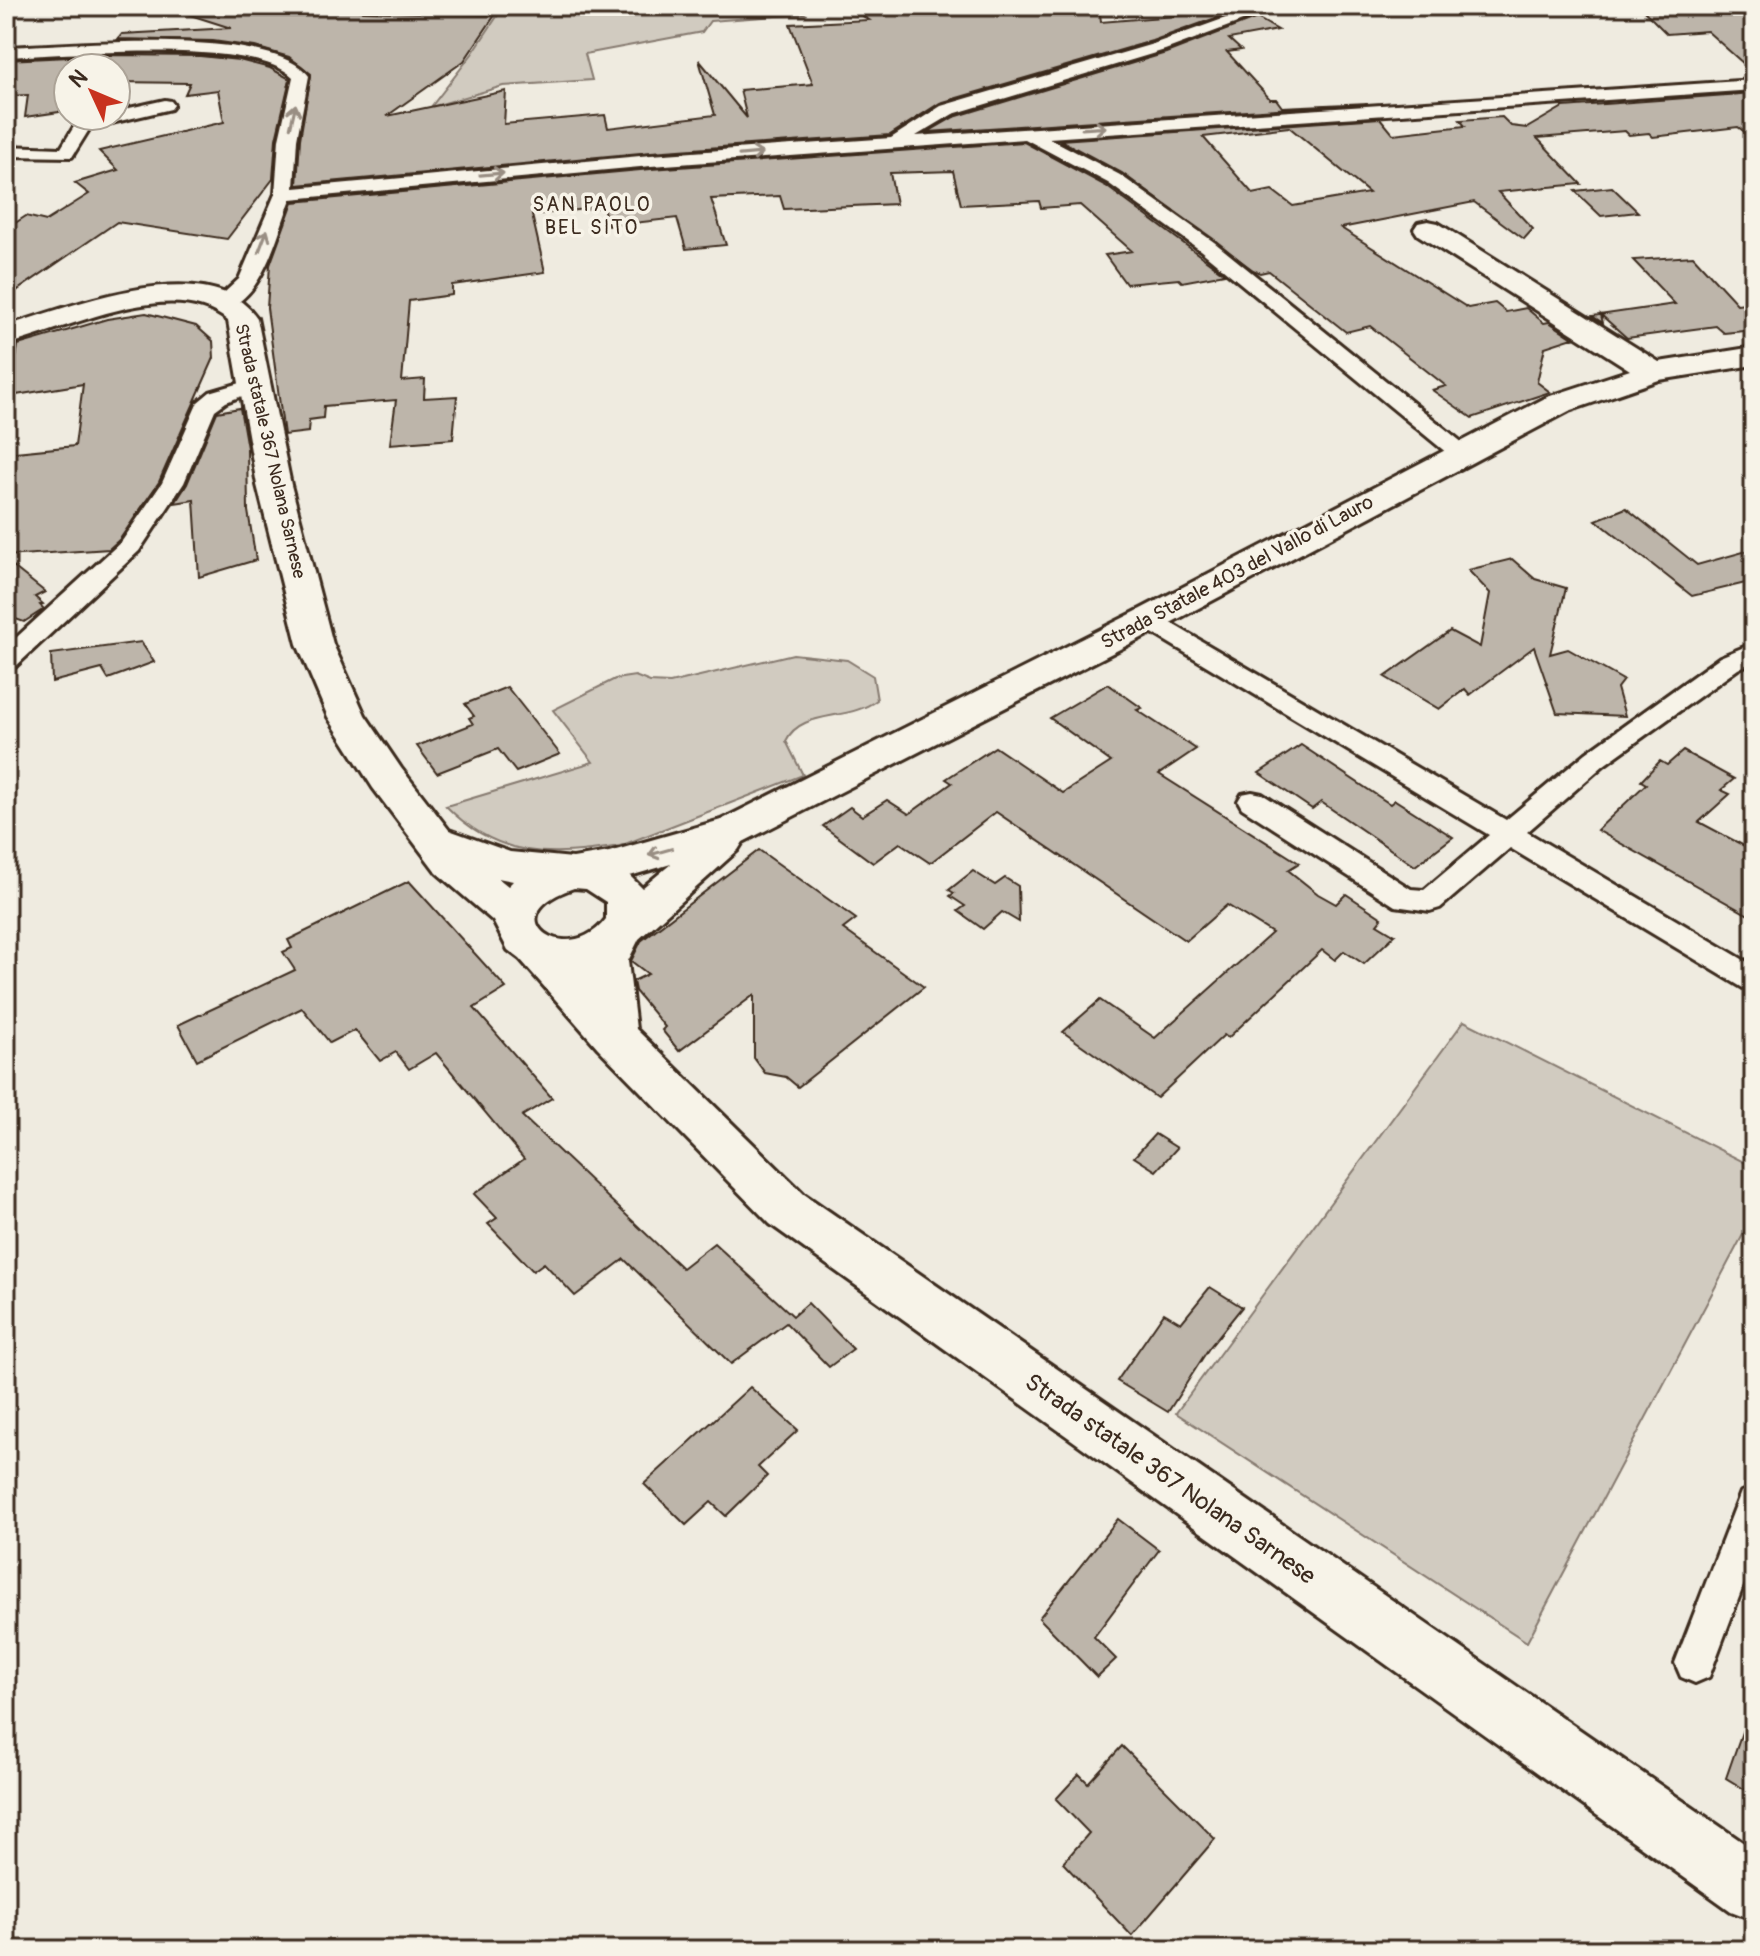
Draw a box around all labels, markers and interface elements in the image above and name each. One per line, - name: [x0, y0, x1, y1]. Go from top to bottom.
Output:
- north arrow: [52, 52, 132, 132]
- text: N: [63, 64, 94, 94]
- one-way arrow: [286, 104, 301, 130]
- one-way arrow: [1080, 121, 1107, 136]
- one-way arrow: [737, 146, 764, 161]
- one-way arrow: [478, 166, 505, 181]
- district label: SAN PAOLO BEL SITO: [533, 192, 652, 240]
- one-way arrow: [257, 229, 272, 254]
- street label: Strada statale 367 Nolana Sarnese: [229, 321, 311, 581]
- street label: Strada Statale 403 del Vallo di Lauro: [1096, 489, 1378, 655]
- one-way arrow: [648, 845, 674, 860]
- street label: Strada statale 367 Nolana Sarnese: [1019, 1367, 1321, 1591]

